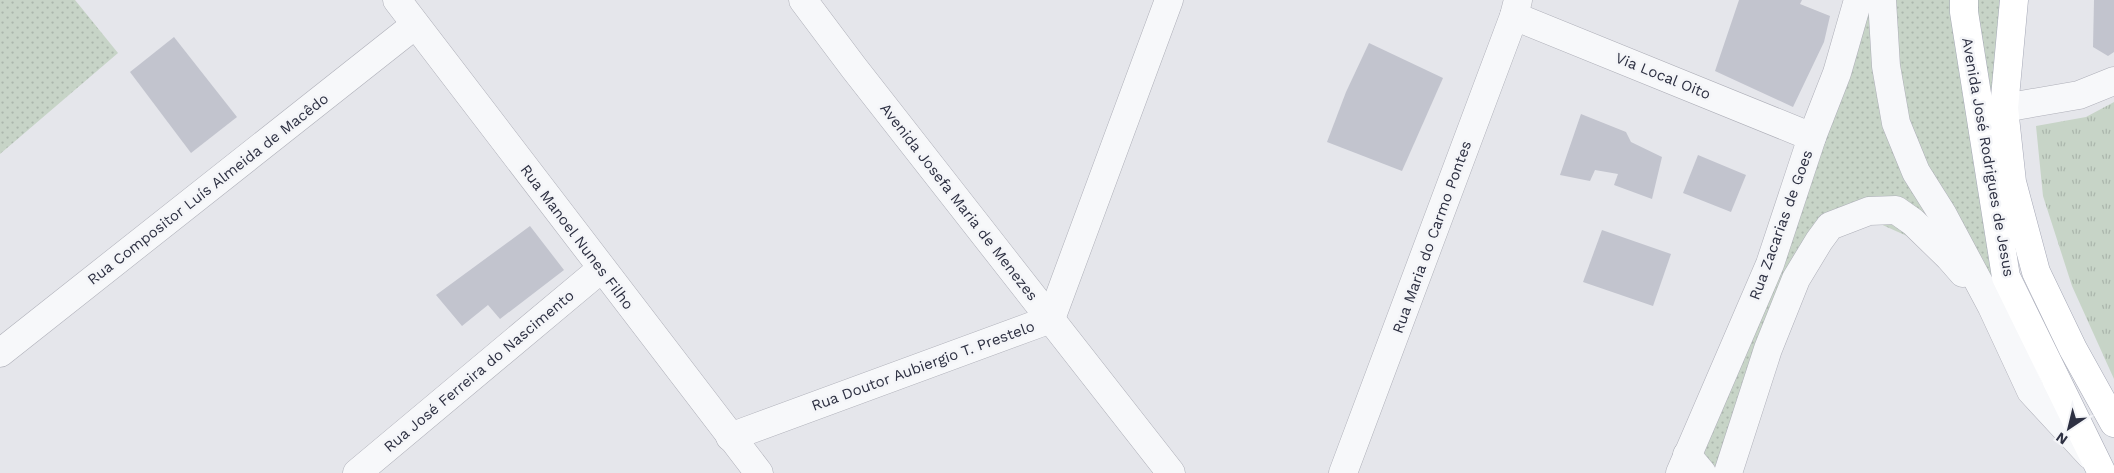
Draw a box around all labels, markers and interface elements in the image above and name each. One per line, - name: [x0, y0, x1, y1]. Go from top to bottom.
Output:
- street label: Avenida José Rodrigues de Jesus: [1958, 36, 2018, 278]
- street label: Via Local Oito: [1613, 49, 1713, 103]
- street label: Rua Compositor Luís Almeida de Macêdo: [84, 89, 332, 289]
- street label: Avenida Josefa Maria de Menezes: [876, 100, 1042, 304]
- street label: Rua Maria do Carmo Pontes: [1389, 138, 1475, 336]
- street label: Rua Zacarias de Goes: [1745, 147, 1817, 302]
- street label: Rua Manoel Nunes Filho: [517, 161, 637, 313]
- street label: Rua José Ferreira do Nascimento: [380, 286, 578, 456]
- street label: Rua Doutor Aubiergio T. Prestelo: [809, 317, 1037, 415]
- north arrow: [2044, 403, 2094, 453]
- text: N: [2053, 429, 2070, 448]

